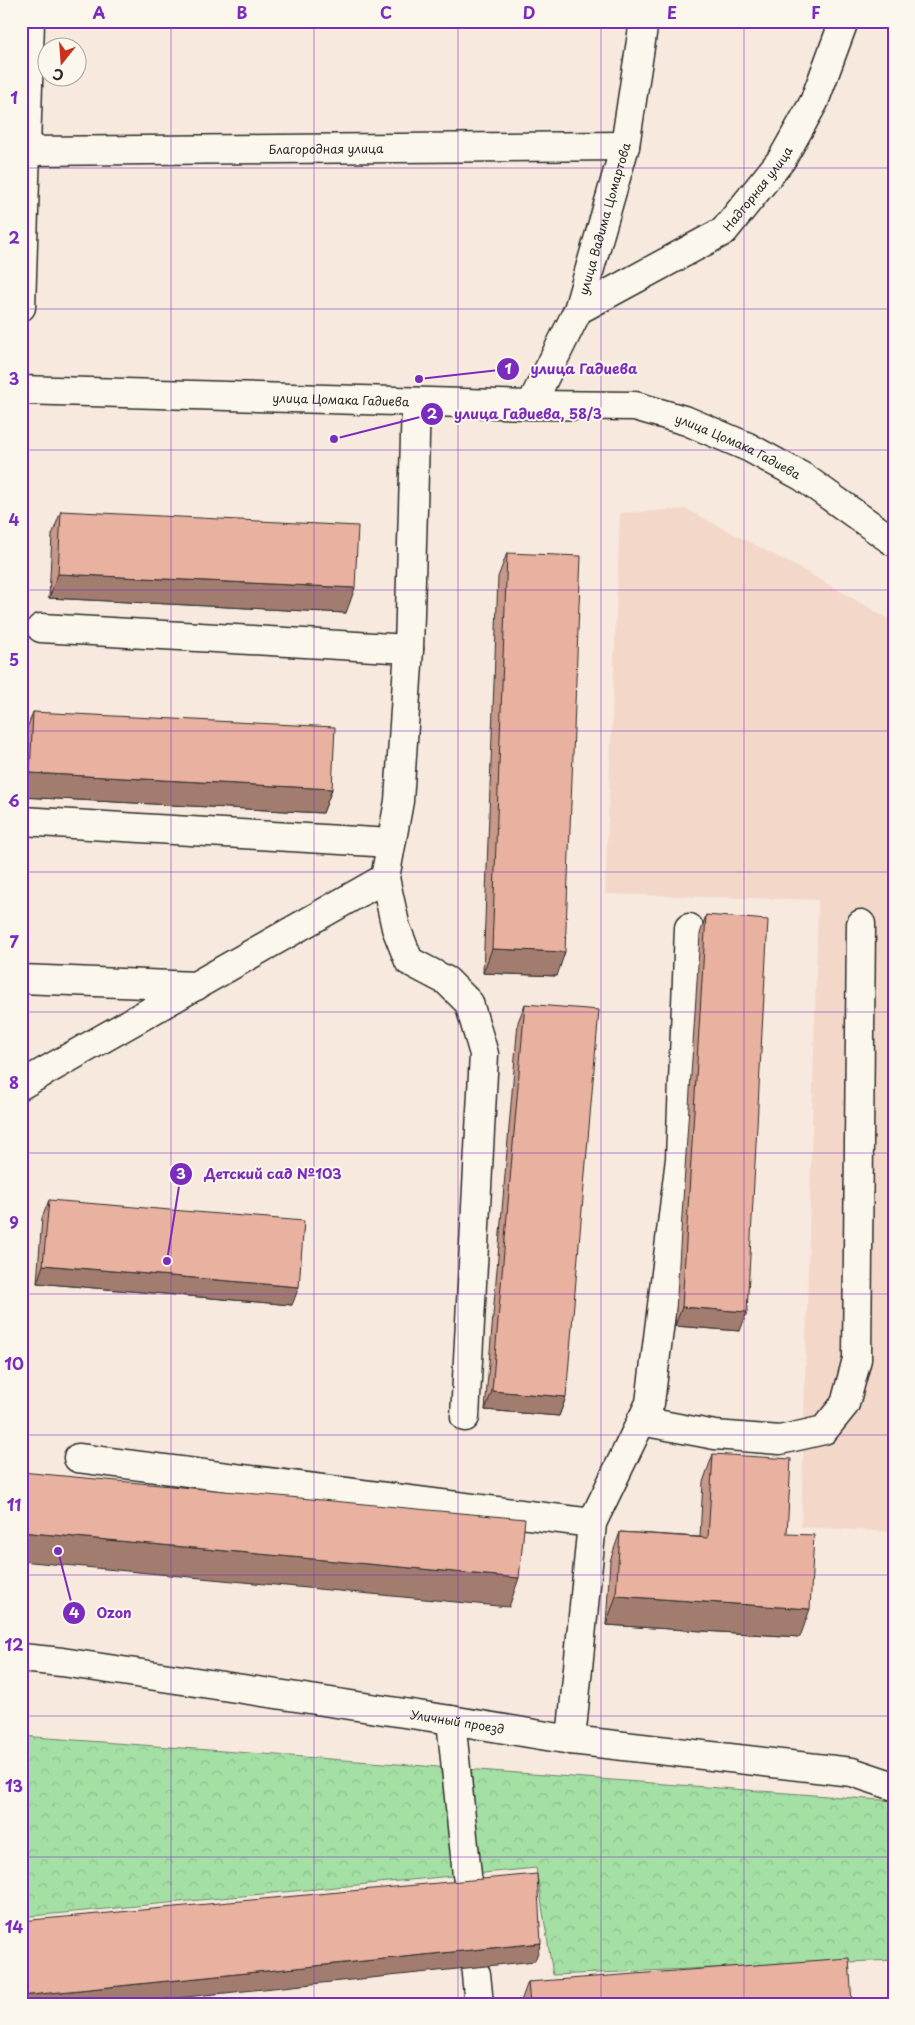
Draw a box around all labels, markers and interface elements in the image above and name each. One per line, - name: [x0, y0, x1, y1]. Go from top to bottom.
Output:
- text: A: [93, 0, 106, 24]
- text: B: [237, 0, 248, 24]
- text: C: [380, 0, 392, 24]
- text: D: [523, 0, 535, 24]
- text: E: [667, 0, 677, 24]
- text: F: [811, 0, 821, 24]
- north arrow: [38, 38, 88, 88]
- text: С: [50, 63, 66, 86]
- text: 1: [10, 85, 18, 109]
- street label: Благородная улица: [268, 139, 384, 158]
- street label: улица Вадима Цомартова: [574, 140, 635, 297]
- street label: Надгорная улица: [718, 143, 797, 235]
- text: 2: [8, 225, 20, 249]
- callout: улица Гадиева: [496, 354, 647, 383]
- text: 1: [504, 356, 512, 379]
- text: улица Гадиева: [531, 358, 638, 379]
- text: 3: [9, 366, 19, 390]
- street label: улица Цомака Гадиева: [272, 388, 410, 410]
- callout: улица Гадиева, 58/3: [419, 400, 612, 429]
- text: 2: [427, 401, 438, 424]
- text: улица Гадиева, 58/3: [454, 403, 602, 424]
- street label: улица Цомака Гадиева: [673, 409, 804, 483]
- text: 4: [9, 507, 20, 531]
- text: 5: [9, 647, 19, 671]
- text: 6: [8, 788, 20, 812]
- text: 7: [9, 929, 19, 953]
- text: 8: [9, 1070, 19, 1094]
- callout: Детский сад №103: [169, 1160, 352, 1189]
- text: 3: [176, 1161, 186, 1184]
- text: Детский сад №103: [203, 1163, 342, 1184]
- text: 9: [9, 1210, 19, 1234]
- text: 10: [4, 1351, 24, 1375]
- text: 11: [7, 1492, 21, 1516]
- callout: Ozon: [62, 1598, 142, 1627]
- text: 4: [69, 1600, 79, 1623]
- text: Ozon: [96, 1602, 132, 1623]
- text: 12: [5, 1632, 23, 1656]
- street label: Уличный проезд: [409, 1705, 506, 1738]
- text: 13: [5, 1773, 23, 1797]
- text: 14: [5, 1914, 23, 1938]

